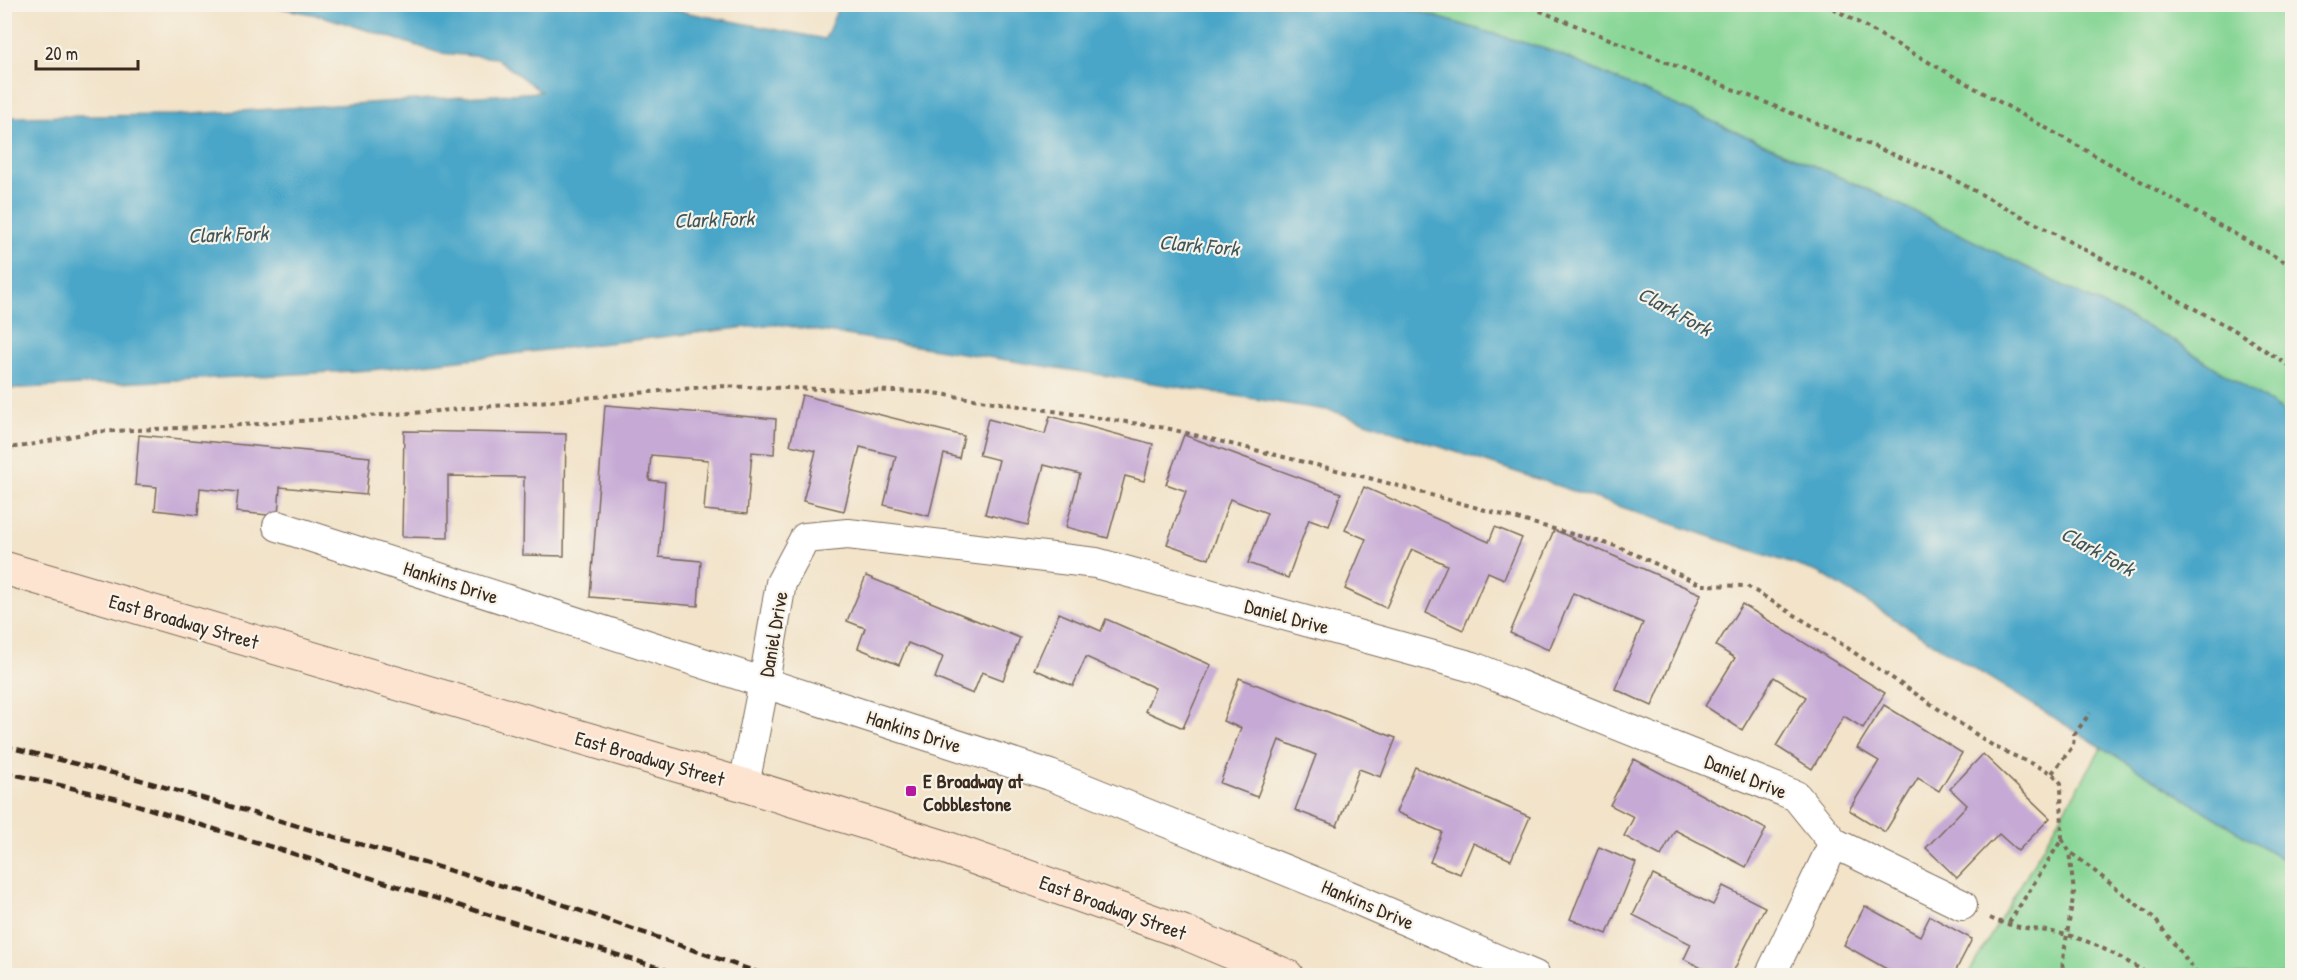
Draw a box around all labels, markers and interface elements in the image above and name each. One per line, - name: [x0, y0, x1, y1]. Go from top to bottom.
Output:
- scale bar: [36, 33, 138, 71]
- text: 20 m: [45, 41, 78, 66]
- water label: Clark Fork: [673, 203, 757, 235]
- water label: Clark Fork: [187, 218, 271, 250]
- water label: Clark Fork: [1158, 227, 1242, 263]
- water label: Clark Fork: [1633, 279, 1719, 344]
- water label: Clark Fork: [2056, 519, 2142, 584]
- street label: Hankins Drive: [400, 554, 502, 610]
- street label: East Broadway Street: [106, 587, 263, 656]
- street label: Daniel Drive: [752, 589, 794, 679]
- street label: Daniel Drive: [1242, 592, 1332, 640]
- street label: Hankins Drive: [863, 703, 965, 759]
- street label: East Broadway Street: [572, 724, 729, 793]
- street label: Daniel Drive: [1701, 747, 1791, 805]
- place label: E Broadway at Cobblestone: [923, 767, 1024, 817]
- marker: E Broadway at Cobblestone: [904, 784, 918, 798]
- street label: East Broadway Street: [1036, 868, 1191, 946]
- street label: Hankins Drive: [1318, 872, 1418, 936]

